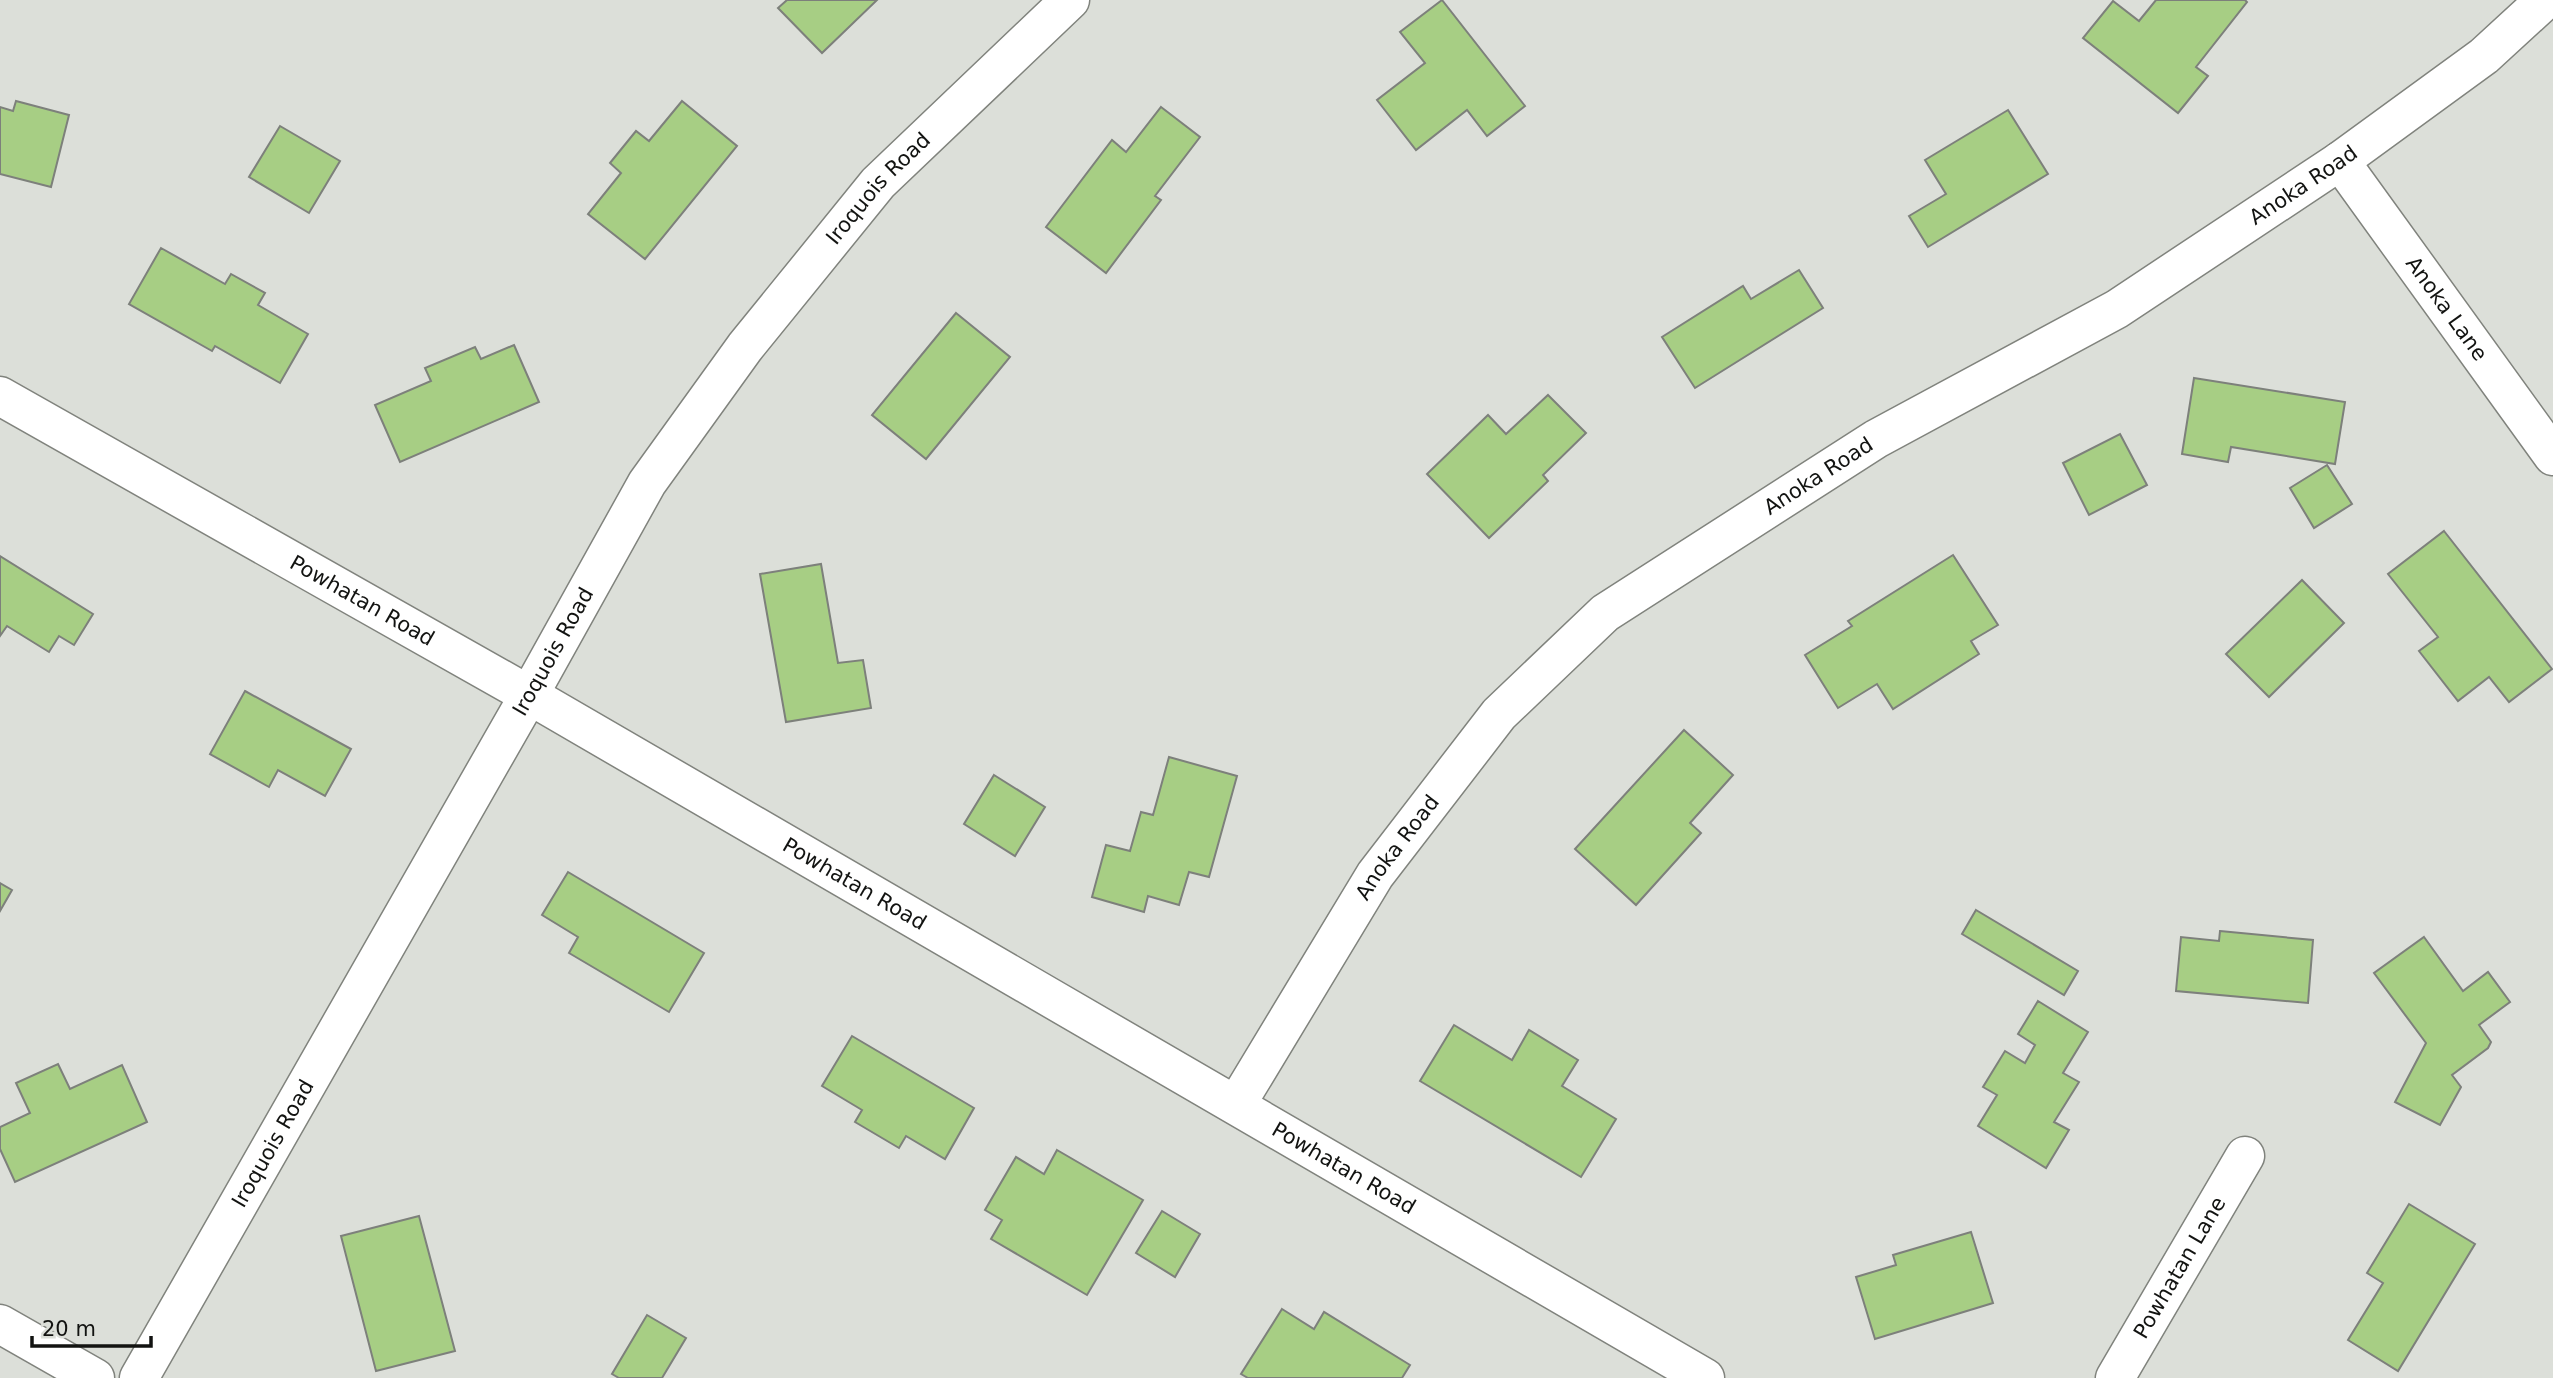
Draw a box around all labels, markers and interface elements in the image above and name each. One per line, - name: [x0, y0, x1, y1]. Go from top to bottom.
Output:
- street label: Iroquois Road: [821, 128, 935, 249]
- street label: Anoka Road: [2245, 140, 2362, 230]
- street label: Anoka Lane: [2401, 252, 2492, 365]
- street label: Anoka Road: [1759, 432, 1877, 520]
- street label: Powhatan Road: [286, 550, 439, 651]
- street label: Iroquois Road: [508, 583, 598, 720]
- street label: Anoka Road: [1351, 790, 1444, 904]
- street label: Powhatan Road: [778, 833, 931, 935]
- street label: Iroquois Road: [227, 1075, 319, 1212]
- street label: Powhatan Road: [1268, 1117, 1420, 1219]
- street label: Powhatan Lane: [2129, 1192, 2230, 1343]
- scale bar: [32, 1304, 150, 1348]
- text: 20 m: [42, 1317, 96, 1341]

